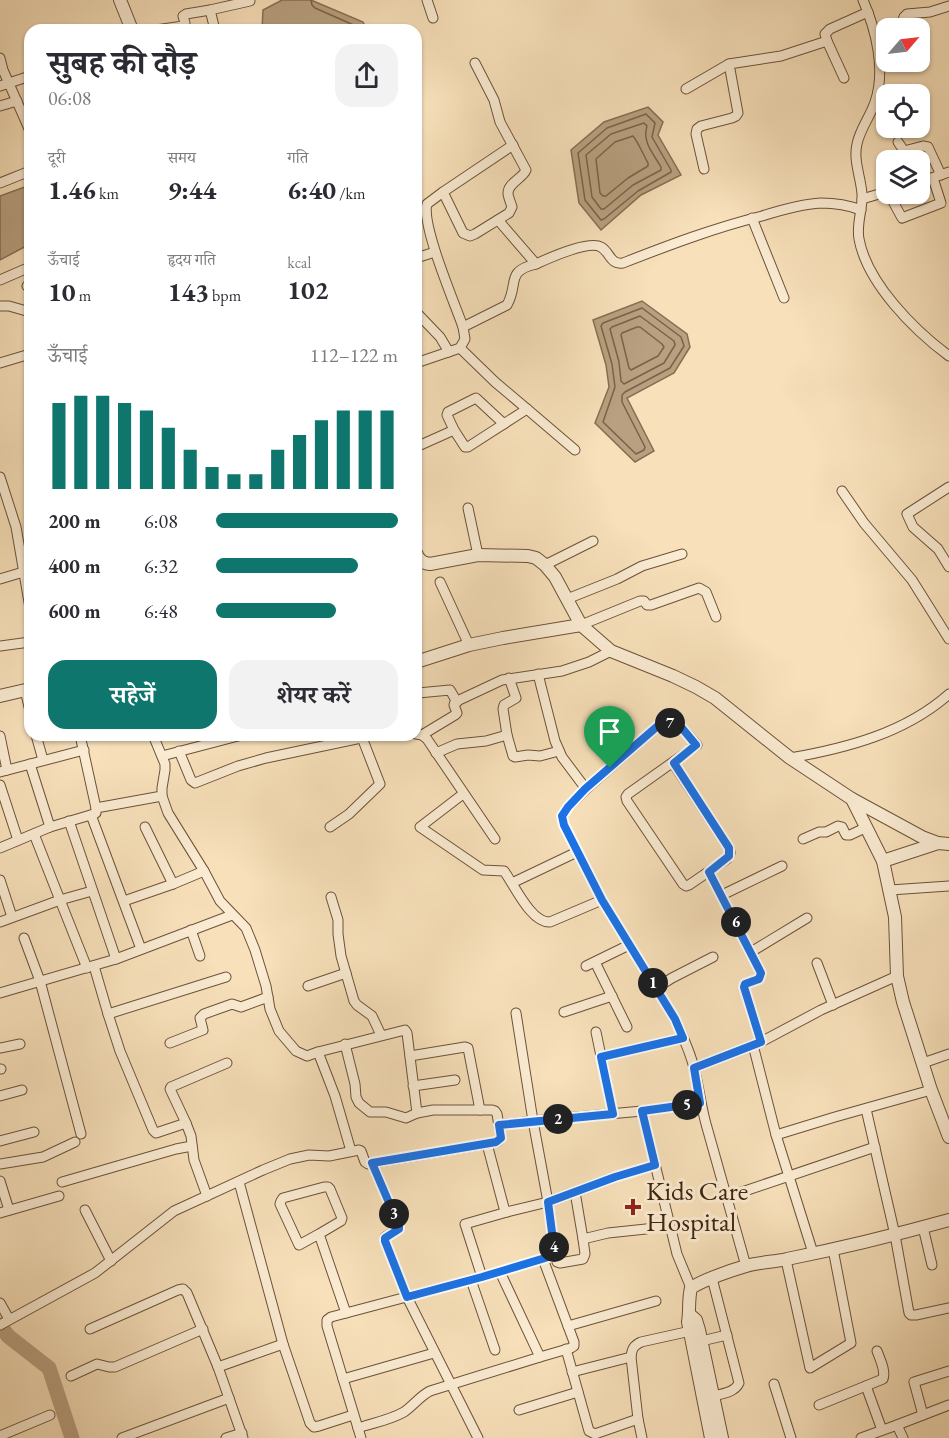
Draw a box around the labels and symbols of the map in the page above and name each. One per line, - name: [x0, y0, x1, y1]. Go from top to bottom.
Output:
- north arrow: [876, 18, 930, 72]
- pin: [584, 706, 635, 768]
- pin: 7: [655, 708, 685, 738]
- pin: 6: [721, 907, 751, 937]
- pin: 1: [638, 968, 668, 998]
- pin: 5: [672, 1090, 702, 1120]
- pin: 2: [543, 1104, 573, 1134]
- place label: Kids Care Hospital: [646, 1173, 748, 1239]
- marker: Kids Care Hospital: [624, 1198, 642, 1216]
- pin: 3: [379, 1199, 409, 1229]
- pin: 4: [539, 1232, 569, 1262]

